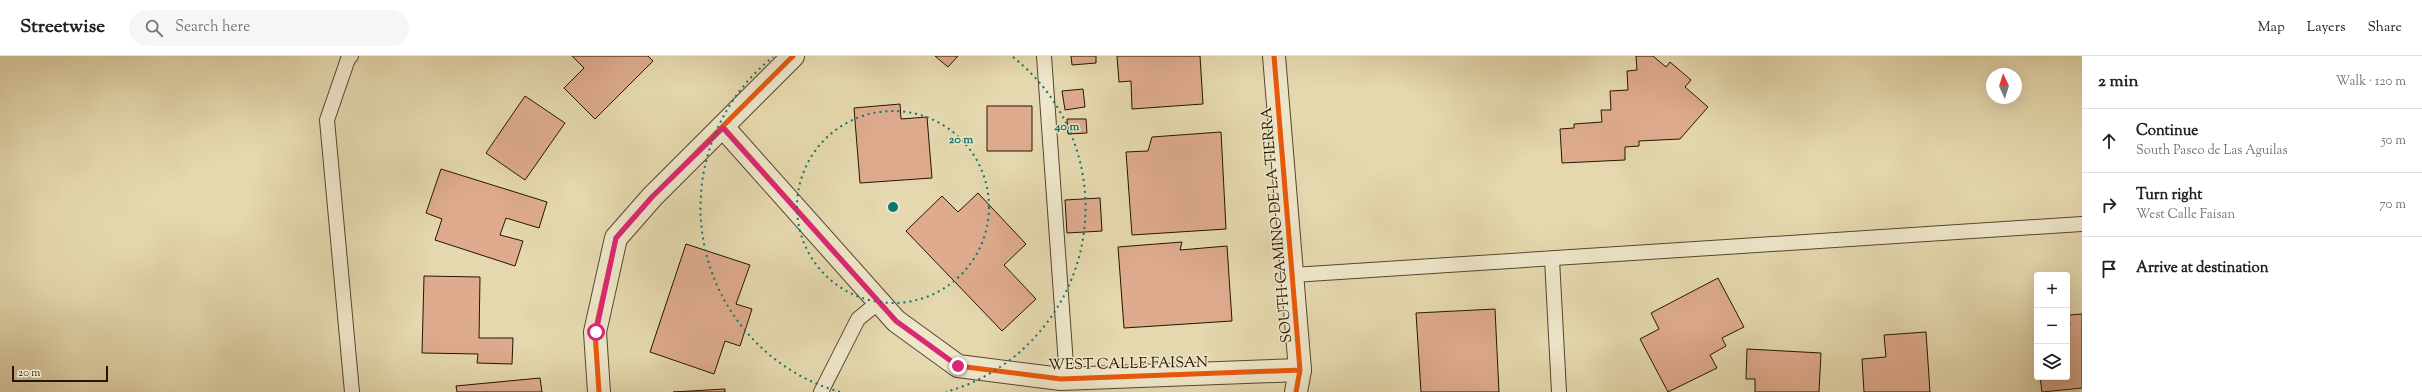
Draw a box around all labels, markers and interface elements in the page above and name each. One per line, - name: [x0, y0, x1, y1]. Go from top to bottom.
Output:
- search box: [129, 10, 409, 46]
- text: Streetwise: [20, 14, 105, 41]
- icon: search: [143, 17, 165, 39]
- text: Search here: [175, 17, 250, 38]
- text: Map: [2258, 18, 2285, 38]
- text: Layers: [2307, 18, 2345, 38]
- text: Share: [2367, 18, 2402, 38]
- north arrow: [1986, 68, 2022, 104]
- text: 2 min: [2098, 70, 2139, 94]
- text: Walk · 120 m: [2336, 73, 2406, 91]
- street label: SOUTH CAMINO DE LA TIERRA: [1257, 106, 1298, 344]
- text: 40 m: [1054, 118, 1079, 136]
- text: Continue: [2136, 121, 2198, 142]
- icon: ahead: [2098, 130, 2120, 152]
- text: 20 m: [949, 131, 973, 149]
- text: 50 m: [2381, 132, 2406, 150]
- text: South Paseo de Las Aguilas: [2136, 142, 2288, 160]
- text: Turn right: [2136, 185, 2202, 206]
- icon: right: [2098, 194, 2120, 216]
- text: 70 m: [2379, 196, 2406, 214]
- centre of rings: [886, 200, 900, 214]
- text: West Calle Faisan: [2136, 206, 2235, 224]
- icon: arrive: [2098, 258, 2120, 280]
- text: Arrive at destination: [2136, 258, 2269, 279]
- map controls: [2034, 272, 2070, 380]
- button: +: [2034, 272, 2070, 308]
- button: −: [2034, 308, 2070, 344]
- route start: [587, 323, 605, 341]
- button: layers: [2034, 344, 2070, 380]
- street label: WEST CALLE FAISAN: [1048, 353, 1208, 376]
- route end: [949, 357, 967, 375]
- scale bar: [12, 364, 108, 383]
- text: 20 m: [18, 365, 40, 381]

